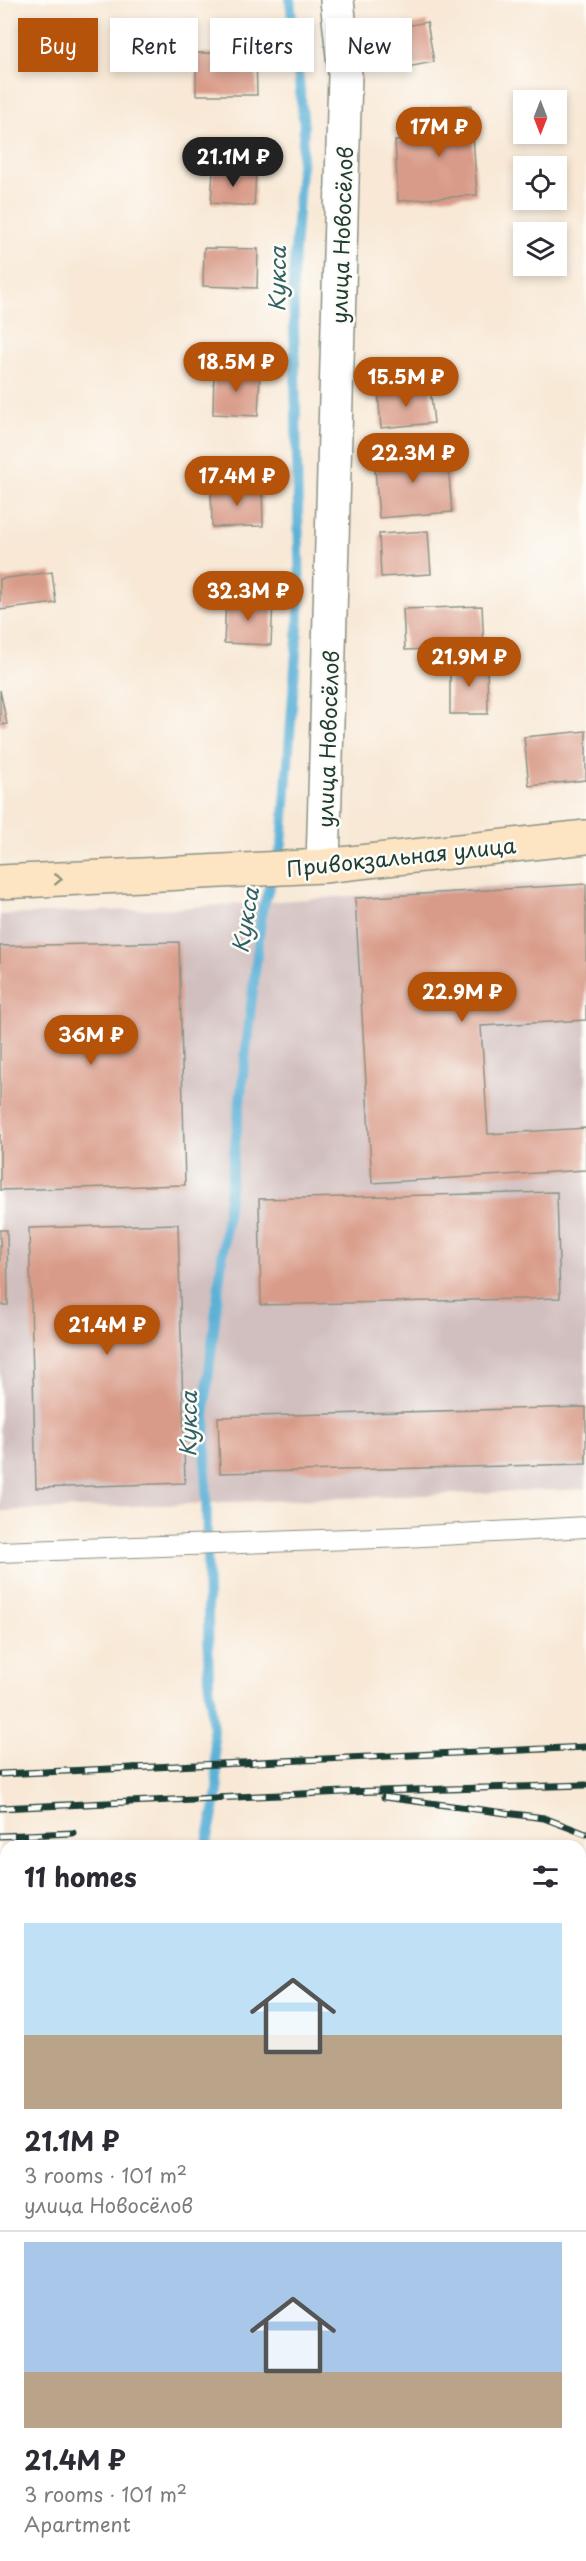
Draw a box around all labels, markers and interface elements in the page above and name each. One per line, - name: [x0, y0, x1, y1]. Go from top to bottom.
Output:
- chip: Buy: [18, 18, 98, 72]
- chip: Rent: [110, 18, 198, 72]
- chip: Filters: [210, 18, 314, 72]
- chip: New: [326, 18, 412, 72]
- north arrow: [513, 90, 567, 144]
- map controls: [513, 90, 567, 276]
- pin: 17M ₽: [397, 107, 481, 158]
- text: 17M ₽: [410, 111, 468, 141]
- pin: 21.1M ₽: [178, 137, 288, 188]
- text: 21.1M ₽: [196, 141, 270, 171]
- street label: улица Новосёлов: [322, 146, 360, 324]
- button: locate: [513, 156, 567, 210]
- button: layers: [513, 222, 567, 276]
- water label: Кукса: [259, 245, 293, 312]
- pin: 18.5M ₽: [181, 342, 291, 393]
- text: 18.5M ₽: [197, 346, 275, 376]
- pin: 15.5M ₽: [351, 357, 461, 408]
- text: 15.5M ₽: [368, 361, 444, 391]
- pin: 22.3M ₽: [358, 433, 468, 484]
- text: 22.3M ₽: [371, 437, 455, 467]
- pin: 17.4M ₽: [182, 456, 292, 507]
- text: 17.4M ₽: [199, 460, 275, 490]
- pin: 32.3M ₽: [193, 571, 303, 622]
- text: 32.3M ₽: [207, 575, 289, 605]
- pin: 21.9M ₽: [414, 637, 524, 688]
- text: 21.9M ₽: [431, 641, 507, 671]
- street label: улица Новосёлов: [308, 650, 346, 828]
- street label: Привокзальная улица: [285, 828, 518, 884]
- one-way arrow: [54, 873, 63, 886]
- water label: Кукса: [222, 884, 266, 955]
- pin: 22.9M ₽: [407, 972, 517, 1023]
- text: 22.9M ₽: [422, 976, 502, 1006]
- pin: 36M ₽: [49, 1015, 133, 1066]
- text: 36M ₽: [58, 1019, 124, 1049]
- pin: 21.4M ₽: [52, 1305, 162, 1356]
- text: 21.4M ₽: [68, 1309, 146, 1339]
- water label: Кукса: [170, 1390, 204, 1457]
- text: 11 homes: [24, 1857, 137, 1896]
- icon: filters: [529, 1860, 562, 1893]
- icon: home: [239, 1962, 347, 2070]
- text: 21.1M ₽: [24, 2121, 120, 2160]
- text: 3 rooms · 101 m²: [24, 2160, 187, 2190]
- text: улица Новосёлов: [24, 2190, 193, 2220]
- icon: home: [239, 2281, 347, 2389]
- text: 21.4M ₽: [24, 2440, 126, 2479]
- text: 3 rooms · 101 m²: [24, 2479, 187, 2509]
- text: Apartment: [24, 2509, 131, 2539]

